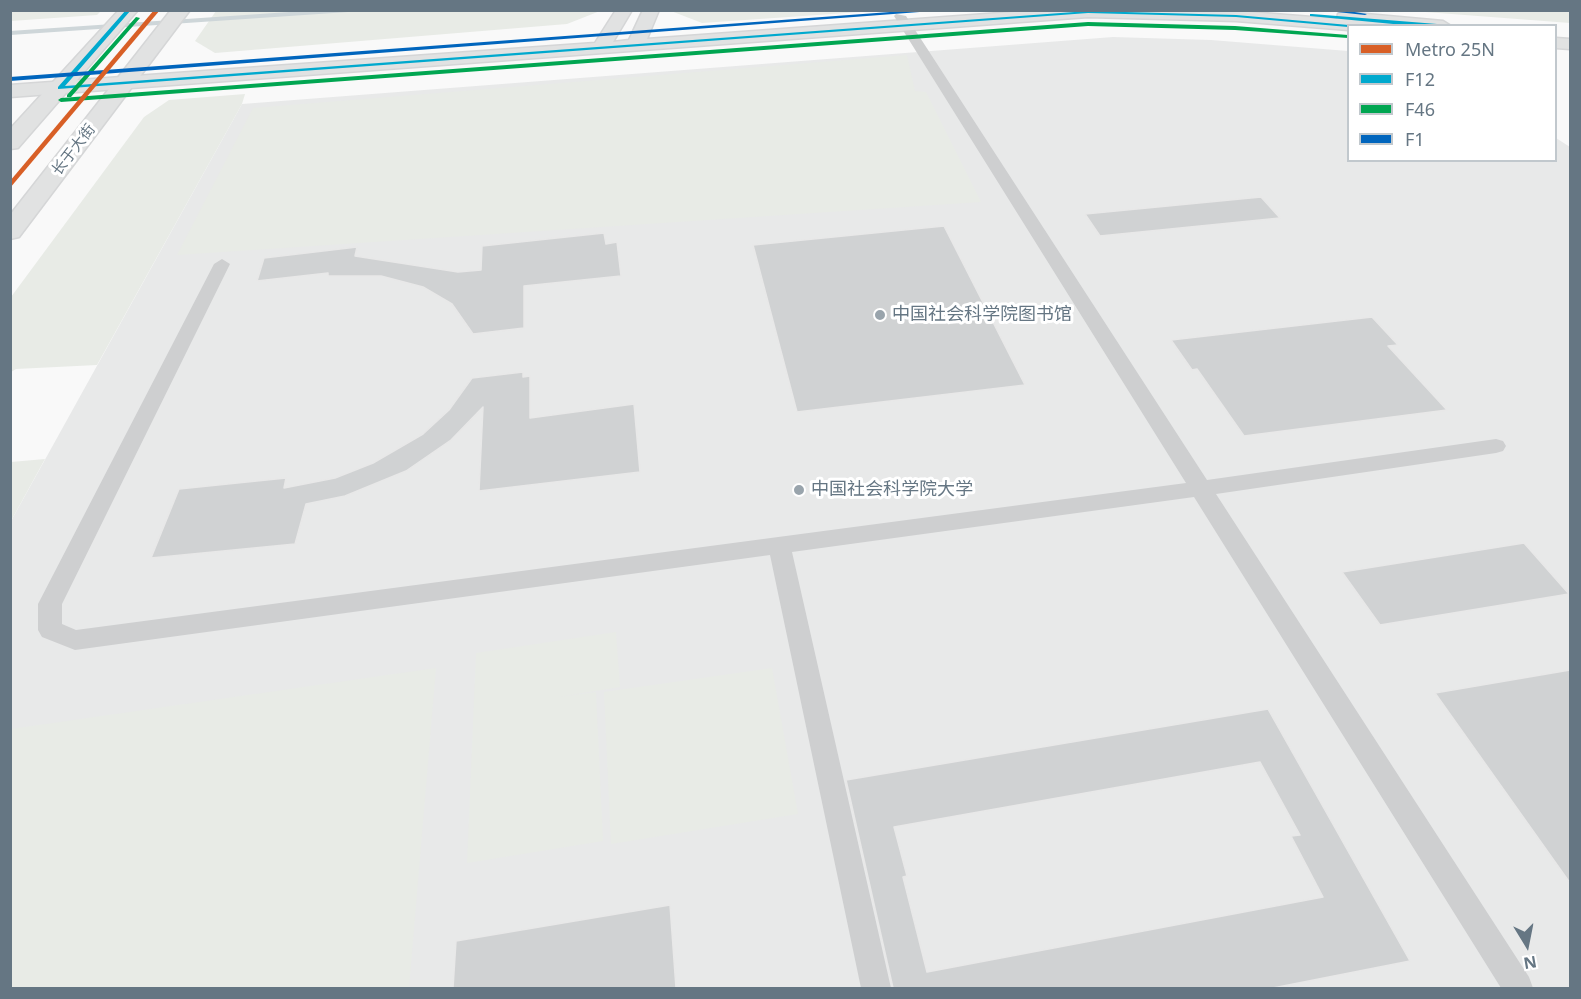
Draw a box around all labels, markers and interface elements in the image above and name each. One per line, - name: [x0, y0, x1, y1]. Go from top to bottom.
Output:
- legend: [1347, 24, 1557, 162]
- text: Metro 25N: [1405, 37, 1495, 61]
- text: F12: [1405, 67, 1435, 91]
- text: F46: [1405, 97, 1435, 121]
- street label: 长于大街: [48, 121, 100, 179]
- text: F1: [1405, 127, 1425, 151]
- place label: 中国社会科学院图书馆: [892, 304, 1072, 326]
- marker: 中国社会科学院图书馆: [873, 308, 887, 322]
- place label: 中国社会科学院大学: [811, 479, 973, 501]
- marker: 中国社会科学院大学: [792, 483, 806, 497]
- north arrow: [1497, 915, 1557, 975]
- text: N: [1522, 951, 1538, 975]

